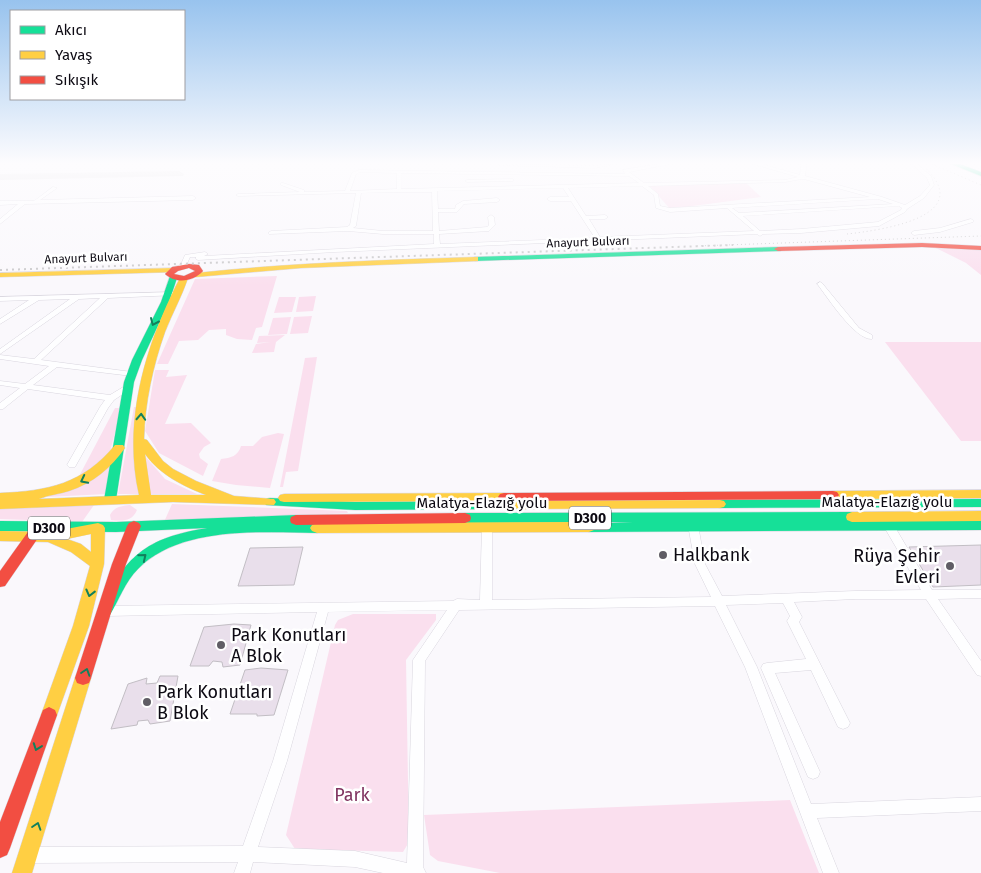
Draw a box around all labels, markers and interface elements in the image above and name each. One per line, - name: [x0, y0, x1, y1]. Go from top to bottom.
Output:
- legend: [10, 10, 185, 100]
- text: Akıcı: [55, 21, 87, 39]
- text: Yavaş: [55, 46, 92, 64]
- text: Sıkışık: [55, 71, 99, 89]
- street label: Anayurt Bulvarı: [546, 234, 630, 250]
- street label: Anayurt Bulvarı: [44, 250, 128, 266]
- one-way arrow: [150, 317, 160, 326]
- one-way arrow: [136, 412, 147, 420]
- one-way arrow: [80, 474, 89, 484]
- street label: Malatya-Elazığ yolu: [822, 493, 952, 511]
- street label: Malatya-Elazığ yolu: [417, 494, 547, 512]
- road number: D300: [569, 506, 611, 530]
- road number: D300: [28, 516, 70, 540]
- place label: Halkbank: [673, 544, 750, 566]
- place label: Rüya Şehir Evleri: [853, 545, 940, 588]
- marker: Halkbank: [657, 549, 669, 561]
- one-way arrow: [137, 554, 146, 563]
- marker: Rüya Şehir Evleri: [944, 560, 956, 572]
- one-way arrow: [85, 589, 95, 597]
- place label: Park Konutları A Blok: [231, 624, 346, 667]
- marker: Park Konutları A Blok: [215, 639, 227, 651]
- one-way arrow: [80, 668, 90, 676]
- place label: Park Konutları B Blok: [157, 681, 272, 724]
- marker: Park Konutları B Blok: [141, 696, 153, 708]
- one-way arrow: [33, 742, 43, 751]
- park label: Park: [334, 784, 370, 806]
- one-way arrow: [31, 823, 41, 831]

